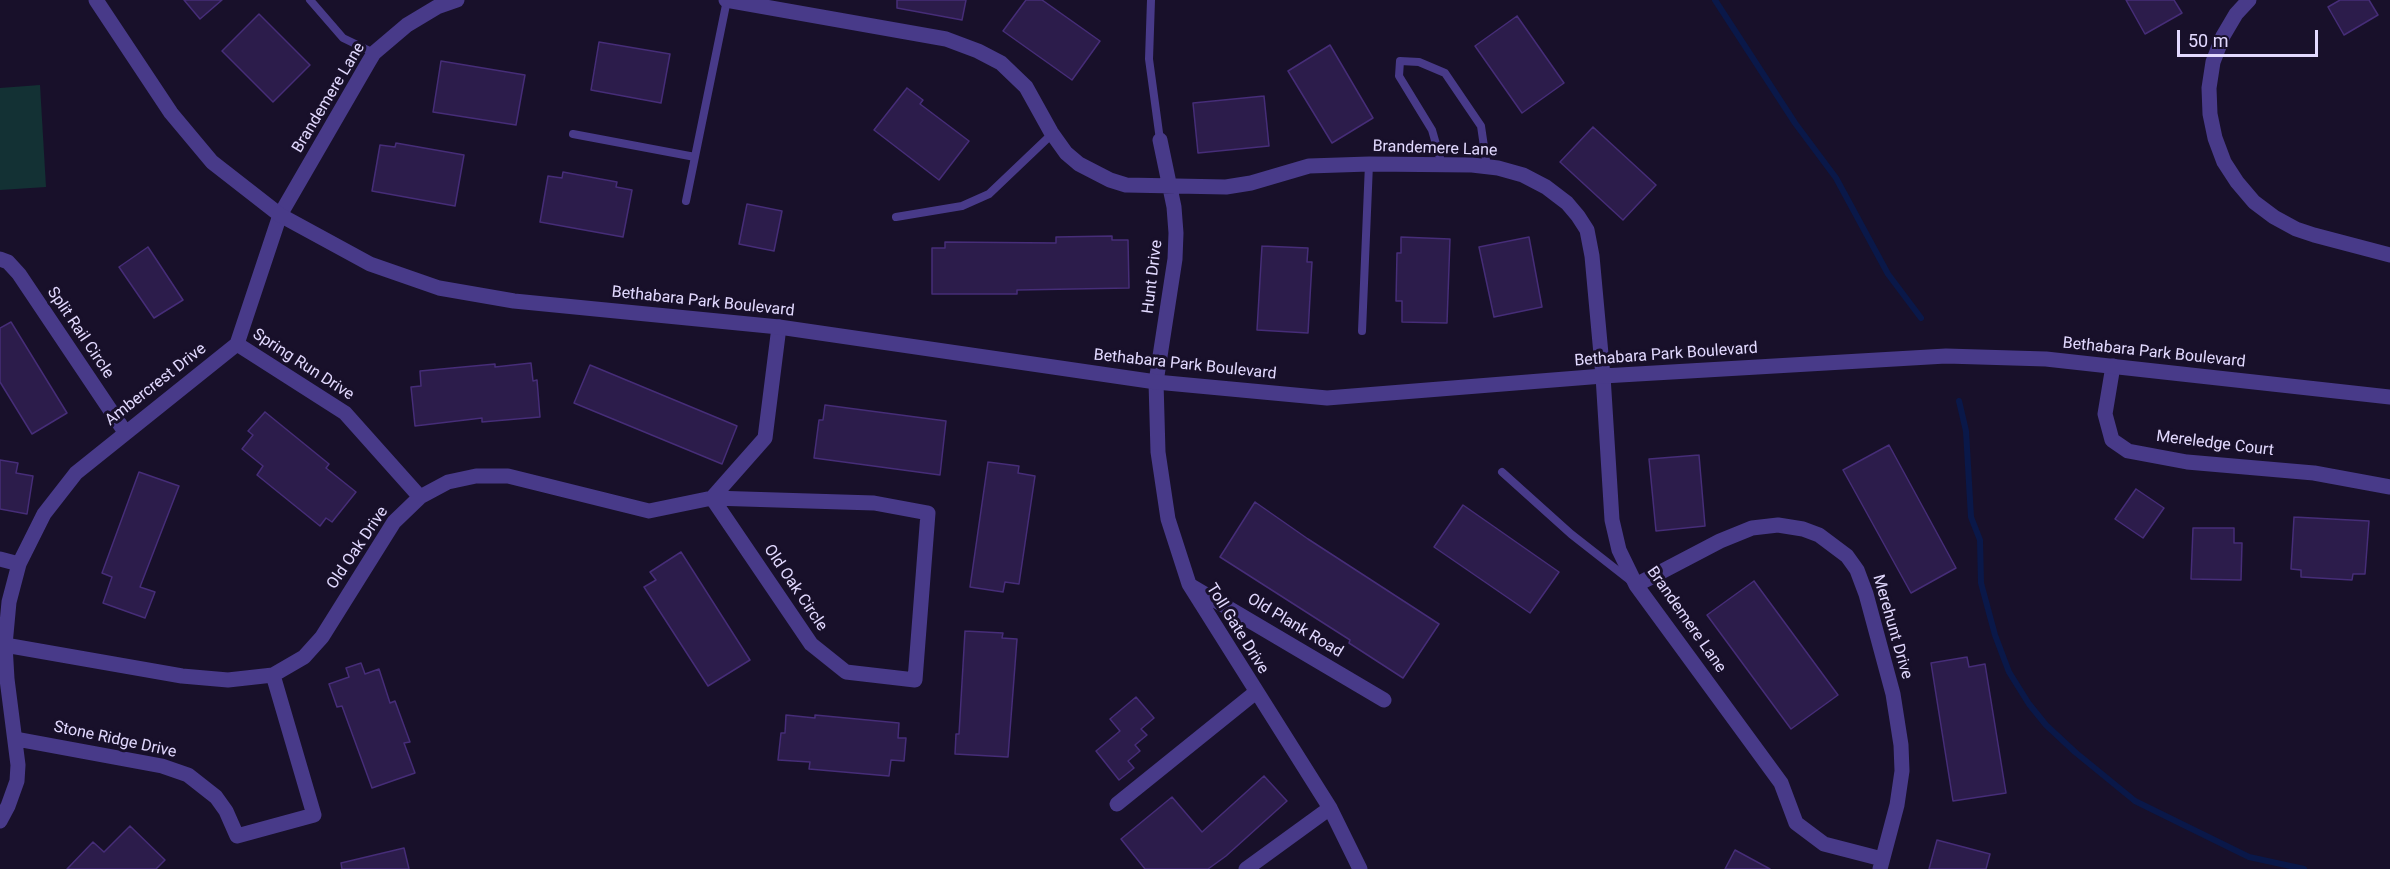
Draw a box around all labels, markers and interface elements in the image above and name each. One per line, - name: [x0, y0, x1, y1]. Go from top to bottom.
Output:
- scale bar: [2180, 18, 2321, 56]
- text: 50 m: [2188, 30, 2228, 51]
- street label: Brandemere Lane: [289, 39, 369, 157]
- street label: Brandemere Lane: [1372, 137, 1498, 161]
- street label: Hunt Drive: [1139, 239, 1167, 315]
- street label: Bethabara Park Boulevard: [611, 283, 795, 321]
- street label: Split Rail Circle: [42, 284, 118, 382]
- street label: Spring Run Drive: [249, 325, 357, 405]
- street label: Bethabara Park Boulevard: [2062, 334, 2246, 372]
- street label: Bethabara Park Boulevard: [1574, 339, 1758, 371]
- street label: Ambercrest Drive: [102, 340, 210, 430]
- street label: Bethabara Park Boulevard: [1093, 346, 1277, 384]
- street label: Mereledge Court: [2155, 427, 2275, 461]
- street label: Old Oak Drive: [323, 503, 393, 593]
- street label: Old Oak Circle: [759, 541, 831, 635]
- street label: Brandemere Lane: [1642, 563, 1730, 677]
- street label: Merehunt Drive: [1868, 573, 1916, 681]
- street label: Toll Gate Drive: [1202, 580, 1272, 678]
- street label: Old Plank Road: [1244, 590, 1346, 662]
- street label: Stone Ridge Drive: [52, 718, 178, 762]

